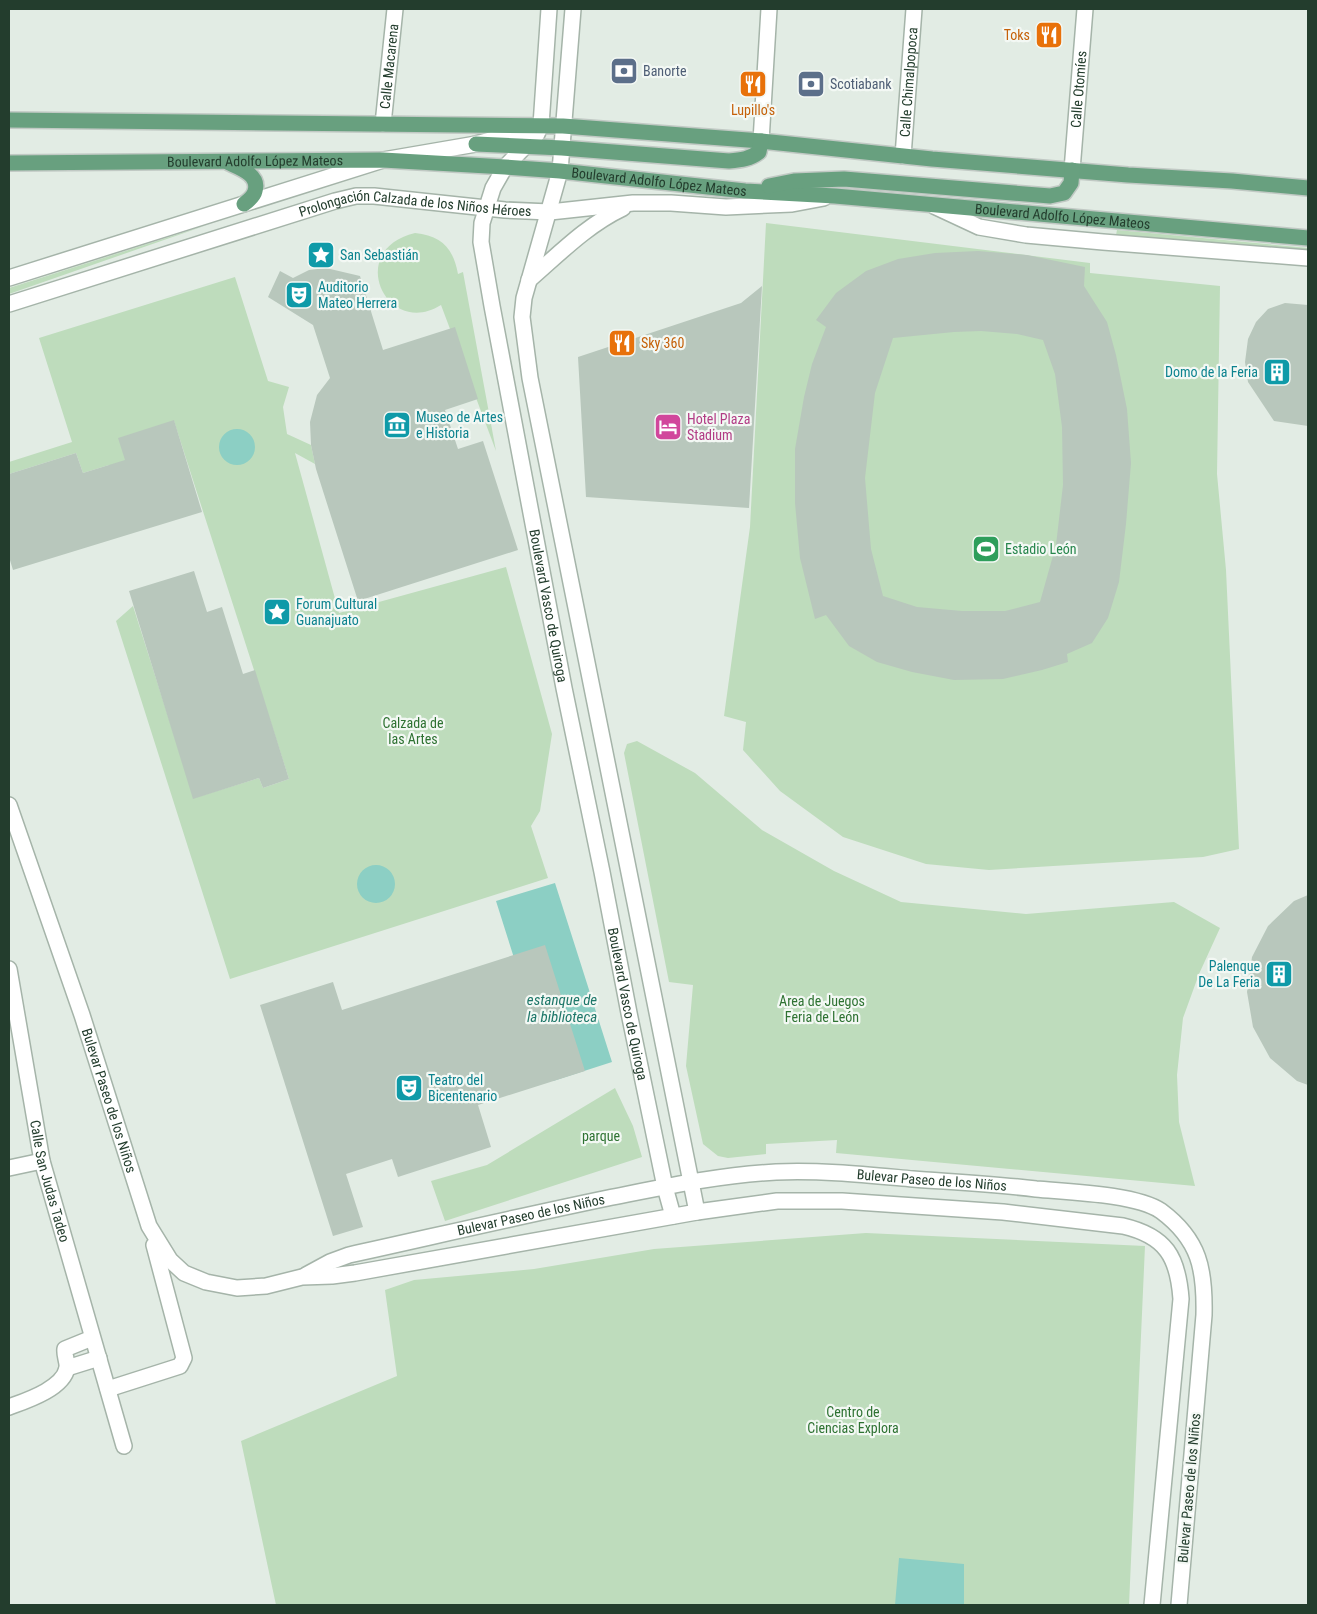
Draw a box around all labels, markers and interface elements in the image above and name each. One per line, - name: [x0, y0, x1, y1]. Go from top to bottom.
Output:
- restaurant icon: Toks: [1034, 20, 1064, 50]
- street label: Calle Macarena: [377, 23, 401, 110]
- street label: Calle Chimalpopoca: [896, 27, 921, 138]
- place label: Toks: [1004, 27, 1030, 43]
- street label: Calle Otomíes: [1067, 50, 1090, 128]
- bank icon: Banorte: [609, 56, 639, 86]
- place label: Banorte: [643, 63, 687, 79]
- restaurant icon: Lupillo's: [738, 69, 768, 99]
- bank icon: Scotiabank: [796, 69, 826, 99]
- place label: Scotiabank: [830, 76, 892, 92]
- place label: Lupillo's: [731, 102, 775, 118]
- street label: Boulevard Adolfo López Mateos: [167, 152, 343, 170]
- street label: Boulevard Adolfo López Mateos: [571, 164, 747, 199]
- street label: Prolongación Calzada de los Niños Héroes: [297, 188, 532, 220]
- street label: Boulevard Adolfo López Mateos: [974, 200, 1151, 232]
- place icon: San Sebastián: [306, 240, 336, 270]
- place label: San Sebastián: [340, 247, 419, 263]
- place label: Auditorio Mateo Herrera: [318, 279, 397, 311]
- theatre icon: Auditorio Mateo Herrera: [284, 280, 314, 310]
- restaurant icon: Sky 360: [607, 328, 637, 358]
- place label: Sky 360: [641, 335, 684, 351]
- building icon: Domo de la Feria: [1262, 357, 1292, 387]
- place label: Domo de la Feria: [1165, 364, 1258, 380]
- place label: Museo de Artes e Historia: [416, 409, 503, 441]
- museum icon: Museo de Artes e Historia: [382, 410, 412, 440]
- place label: Hotel Plaza Stadium: [687, 411, 750, 443]
- hotel icon: Hotel Plaza Stadium: [653, 412, 683, 442]
- street label: Boulevard Vasco de Quiroga: [526, 528, 571, 684]
- sports icon: Estadio León: [971, 534, 1001, 564]
- place label: Estadio León: [1005, 541, 1077, 557]
- place label: Forum Cultural Guanajuato: [296, 596, 377, 628]
- place icon: Forum Cultural Guanajuato: [262, 597, 292, 627]
- park label: Calzada de las Artes: [382, 715, 444, 747]
- street label: Boulevard Vasco de Quiroga: [605, 926, 651, 1082]
- place label: Palenque De La Feria: [1198, 958, 1260, 990]
- building icon: Palenque De La Feria: [1264, 959, 1294, 989]
- water label: estanque de la biblioteca: [527, 991, 597, 1026]
- park label: Area de Juegos Feria de León: [779, 993, 865, 1025]
- street label: Bulevar Paseo de los Niños: [79, 1026, 140, 1175]
- place label: Teatro del Bicentenario: [428, 1072, 497, 1104]
- theatre icon: Teatro del Bicentenario: [394, 1073, 424, 1103]
- street label: Calle San Judas Tadeo: [27, 1119, 73, 1244]
- park label: parque: [582, 1128, 620, 1144]
- street label: Bulevar Paseo de los Niños: [856, 1166, 1008, 1194]
- street label: Bulevar Paseo de los Niños: [456, 1191, 606, 1239]
- park label: Centro de Ciencias Explora: [807, 1404, 899, 1436]
- street label: Bulevar Paseo de los Niños: [1174, 1412, 1204, 1564]

